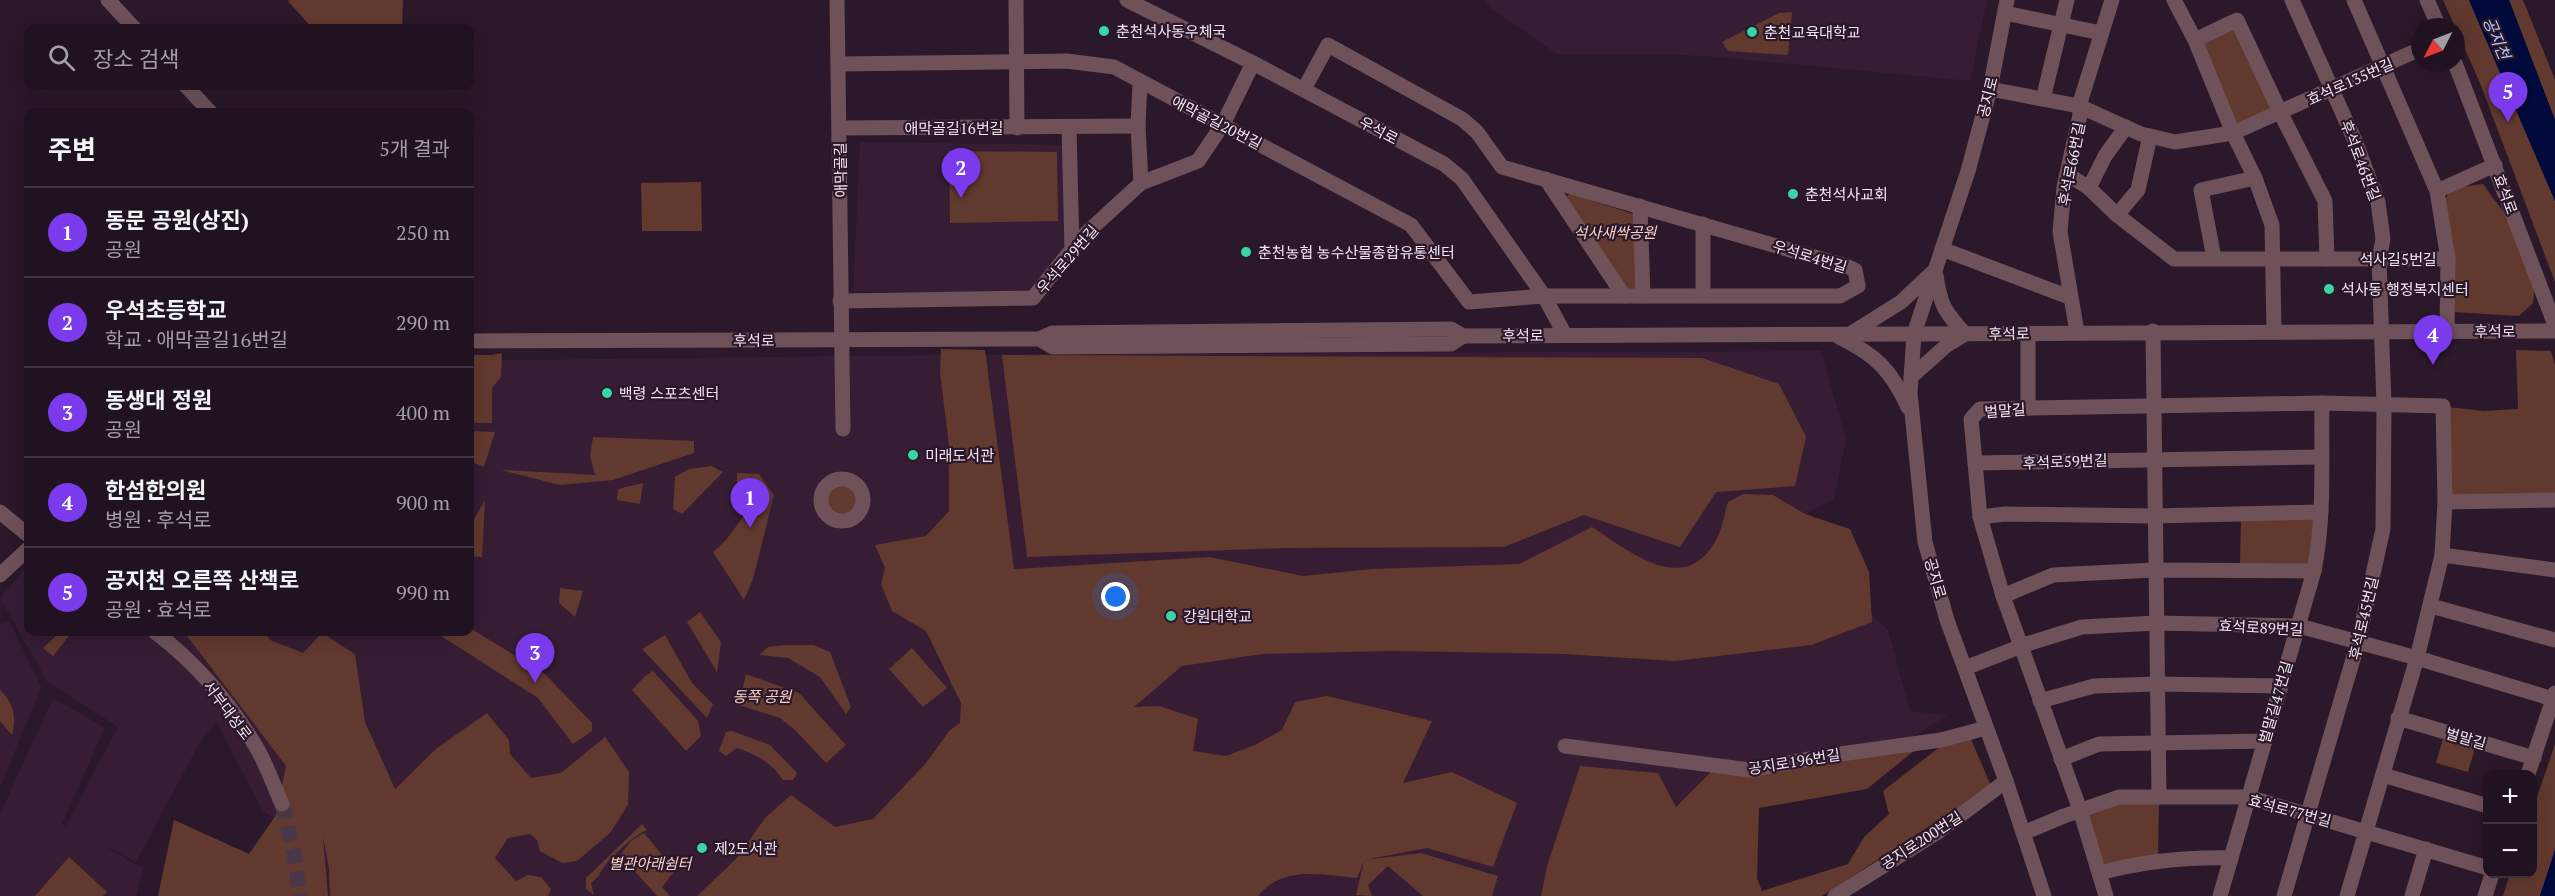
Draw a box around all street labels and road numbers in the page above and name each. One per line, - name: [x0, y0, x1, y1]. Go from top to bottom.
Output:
- street label: 효석로135번길: [2303, 53, 2397, 109]
- street label: 공지로: [1972, 74, 2002, 120]
- street label: 애막골길20번길: [1168, 91, 1266, 153]
- street label: 우석로: [1356, 111, 1402, 149]
- street label: 후석로46번길: [2336, 117, 2386, 203]
- street label: 애막골길16번길: [905, 118, 1003, 138]
- street label: 후석로66번길: [2053, 120, 2089, 208]
- street label: 애막골길: [830, 142, 850, 198]
- street label: 효석로: [2490, 171, 2522, 217]
- street label: 우석로29번길: [1032, 220, 1102, 298]
- street label: 우석로4번길: [1770, 235, 1850, 277]
- street label: 석사길5번길: [2360, 249, 2437, 269]
- street label: 후석로: [2474, 321, 2516, 341]
- street label: 후석로: [1988, 323, 2030, 343]
- street label: 후석로: [1502, 325, 1544, 345]
- street label: 후석로: [733, 330, 775, 350]
- street label: 벌말길: [1984, 399, 2026, 421]
- street label: 후석로59번길: [2022, 450, 2108, 472]
- street label: 공지로: [1921, 555, 1951, 601]
- street label: 후석로45번길: [2344, 574, 2382, 662]
- street label: 효석로89번길: [2218, 615, 2304, 639]
- street label: 벌말길47번길: [2254, 658, 2296, 746]
- street label: 서부대성로: [199, 676, 257, 744]
- street label: 벌말길: [2443, 723, 2489, 753]
- street label: 공지로196번길: [1747, 744, 1841, 778]
- street label: 효석로77번길: [2246, 789, 2334, 831]
- street label: 공지로200번길: [1877, 806, 1965, 874]

